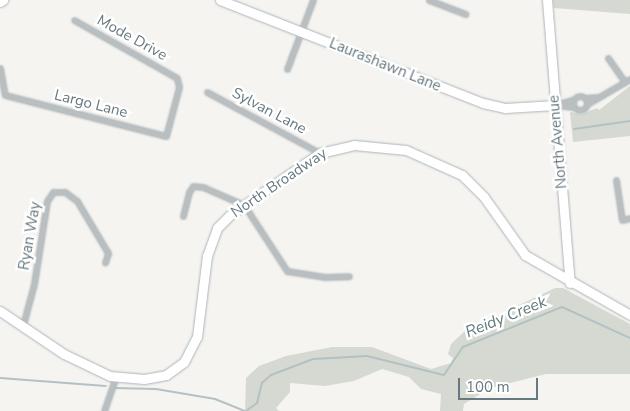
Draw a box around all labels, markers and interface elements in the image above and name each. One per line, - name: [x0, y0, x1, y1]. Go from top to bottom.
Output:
- street label: Mode Drive: [94, 11, 170, 65]
- street label: Laurashawn Lane: [326, 34, 444, 96]
- street label: Sylvan Lane: [229, 84, 309, 138]
- street label: Largo Lane: [52, 86, 130, 122]
- street label: North Avenue: [545, 94, 571, 190]
- street label: North Broadway: [228, 144, 330, 222]
- street label: Ryan Way: [15, 200, 45, 272]
- water label: Reidy Creek: [463, 292, 549, 342]
- scale bar: [460, 368, 540, 400]
- text: 100 m: [466, 377, 510, 397]

